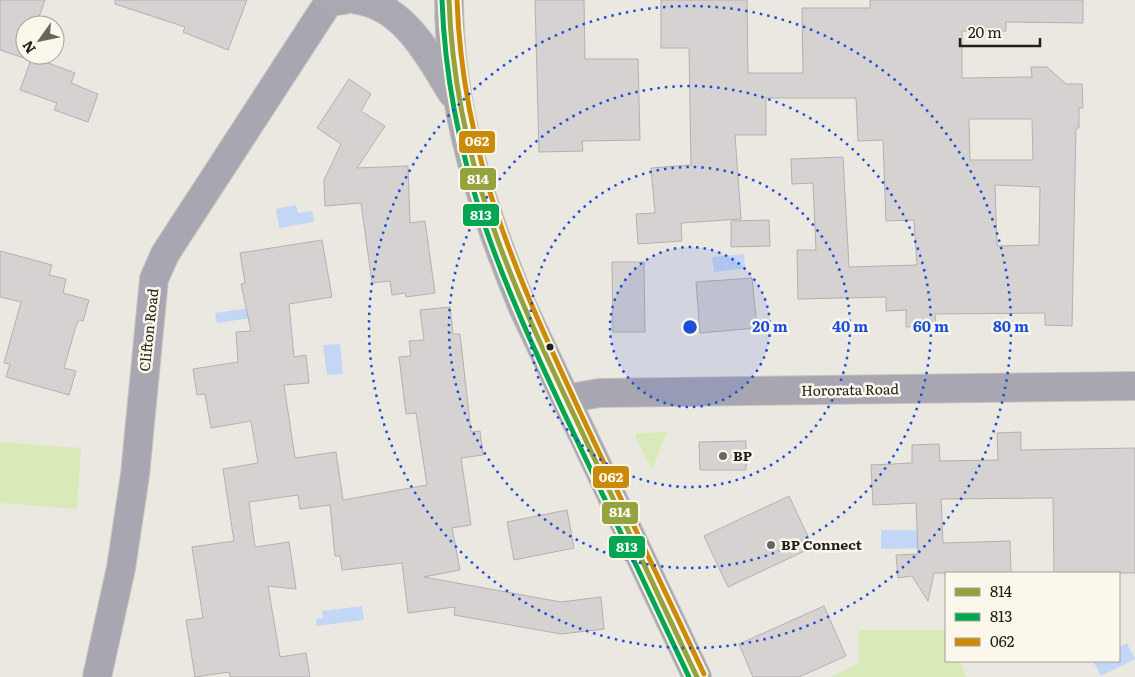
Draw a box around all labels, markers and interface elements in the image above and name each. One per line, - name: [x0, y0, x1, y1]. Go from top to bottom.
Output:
- north arrow: [15, 15, 65, 65]
- scale bar: [960, 15, 1040, 47]
- text: 20 m: [968, 20, 1002, 43]
- text: N: [17, 37, 40, 58]
- line badge: 062: [458, 130, 496, 154]
- text: 062: [465, 130, 490, 150]
- line badge: 814: [459, 167, 497, 191]
- text: 814: [467, 168, 490, 188]
- line badge: 813: [462, 203, 500, 227]
- text: 813: [470, 204, 492, 224]
- street label: Clifton Road: [134, 287, 162, 372]
- text: 20 m: [752, 314, 788, 337]
- text: 40 m: [832, 314, 868, 337]
- text: 60 m: [913, 314, 949, 337]
- text: 80 m: [993, 314, 1029, 337]
- centre of rings: [681, 318, 699, 336]
- unlabelled marker: [545, 342, 555, 352]
- street label: Hororata Road: [801, 378, 899, 400]
- place label: BP: [733, 445, 752, 465]
- marker: BP: [717, 450, 729, 462]
- line badge: 062: [592, 465, 630, 489]
- text: 062: [599, 466, 624, 486]
- line badge: 814: [601, 501, 639, 525]
- text: 814: [609, 501, 632, 521]
- place label: BP Connect: [781, 534, 863, 554]
- line badge: 813: [608, 535, 646, 559]
- text: 813: [616, 536, 638, 556]
- marker: BP Connect: [765, 539, 777, 551]
- legend: [945, 572, 1120, 662]
- text: 814: [990, 579, 1012, 602]
- text: 813: [990, 604, 1013, 627]
- text: 062: [990, 629, 1015, 652]

